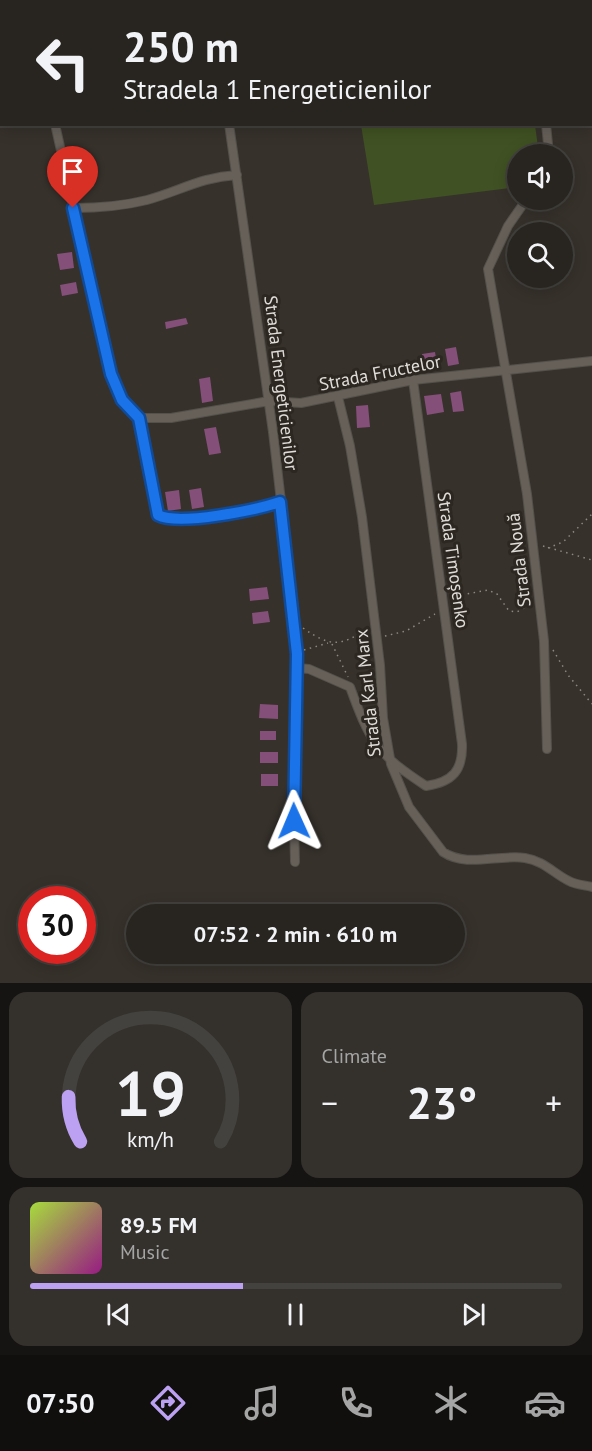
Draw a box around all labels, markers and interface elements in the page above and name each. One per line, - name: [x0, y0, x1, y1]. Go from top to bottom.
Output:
- text: 250 m: [123, 19, 239, 74]
- icon: left: [24, 24, 102, 102]
- text: Stradela 1 Energeticienilor: [123, 72, 431, 106]
- map controls: [507, 144, 573, 288]
- button: sound: [507, 144, 573, 210]
- pin: [47, 146, 98, 208]
- icon: arrive: [56, 155, 89, 188]
- button: search: [507, 222, 573, 288]
- street label: Strada Energeticienilor: [259, 294, 304, 472]
- street label: Strada Fructelor: [317, 349, 443, 396]
- street label: Strada Timoșenko: [433, 490, 474, 630]
- street label: Strada Nouă: [501, 512, 536, 608]
- street label: Strada Karl Marx: [349, 628, 386, 758]
- position arrow: [262, 789, 326, 853]
- speed limit sign: 30: [18, 886, 96, 964]
- text: 07:52 · 2 min · 610 m: [194, 920, 397, 948]
- text: Climate: [322, 1043, 387, 1069]
- text: 19: [115, 1052, 186, 1133]
- text: 23°: [406, 1073, 477, 1131]
- text: −: [322, 1081, 338, 1124]
- text: +: [545, 1081, 562, 1124]
- text: km/h: [127, 1125, 174, 1153]
- text: 89.5 FM: [120, 1211, 197, 1239]
- text: Music: [120, 1239, 169, 1265]
- icon: previous: [102, 1298, 135, 1331]
- icon: pause: [279, 1298, 312, 1331]
- icon: next: [457, 1298, 490, 1331]
- icon: directions: [147, 1382, 189, 1424]
- icon: music: [241, 1382, 283, 1424]
- icon: phone: [335, 1382, 377, 1424]
- icon: climate: [430, 1382, 472, 1424]
- icon: car: [524, 1382, 566, 1424]
- text: 07:50: [26, 1386, 95, 1420]

